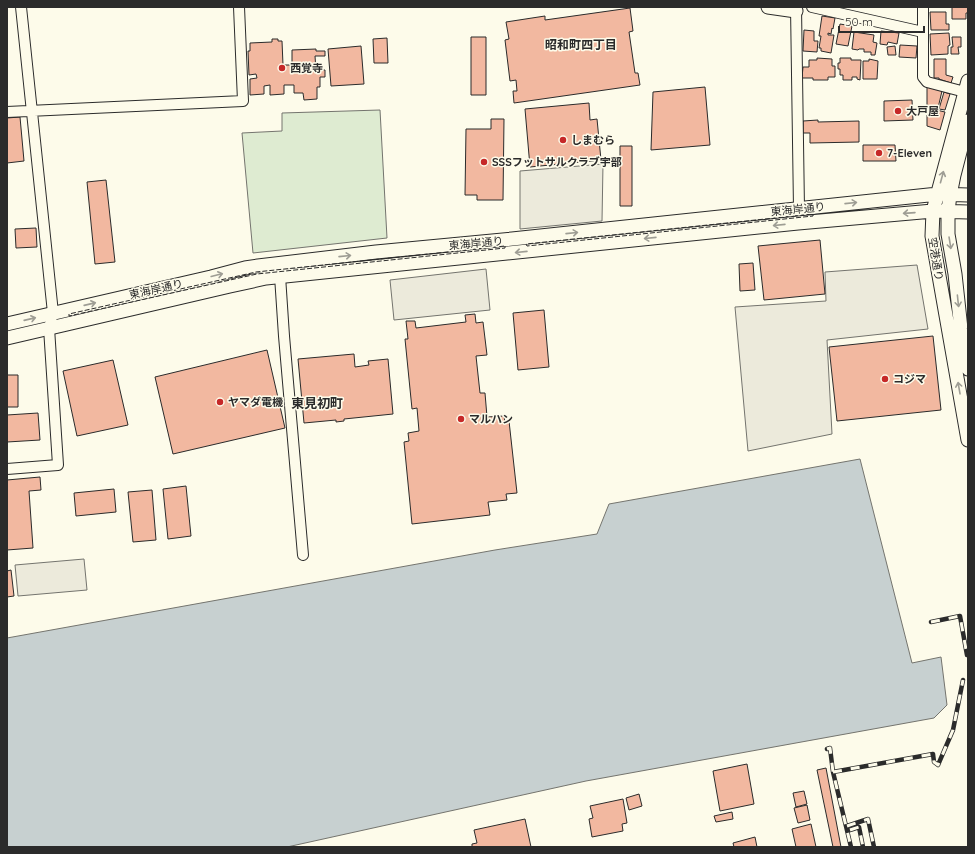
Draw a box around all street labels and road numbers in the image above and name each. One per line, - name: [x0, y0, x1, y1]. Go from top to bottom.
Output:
- street label: 東海岸通り: [770, 199, 826, 219]
- street label: 東海岸通り: [448, 234, 504, 252]
- street label: 空港通り: [926, 236, 946, 282]
- street label: 東海岸通り: [128, 276, 184, 302]

